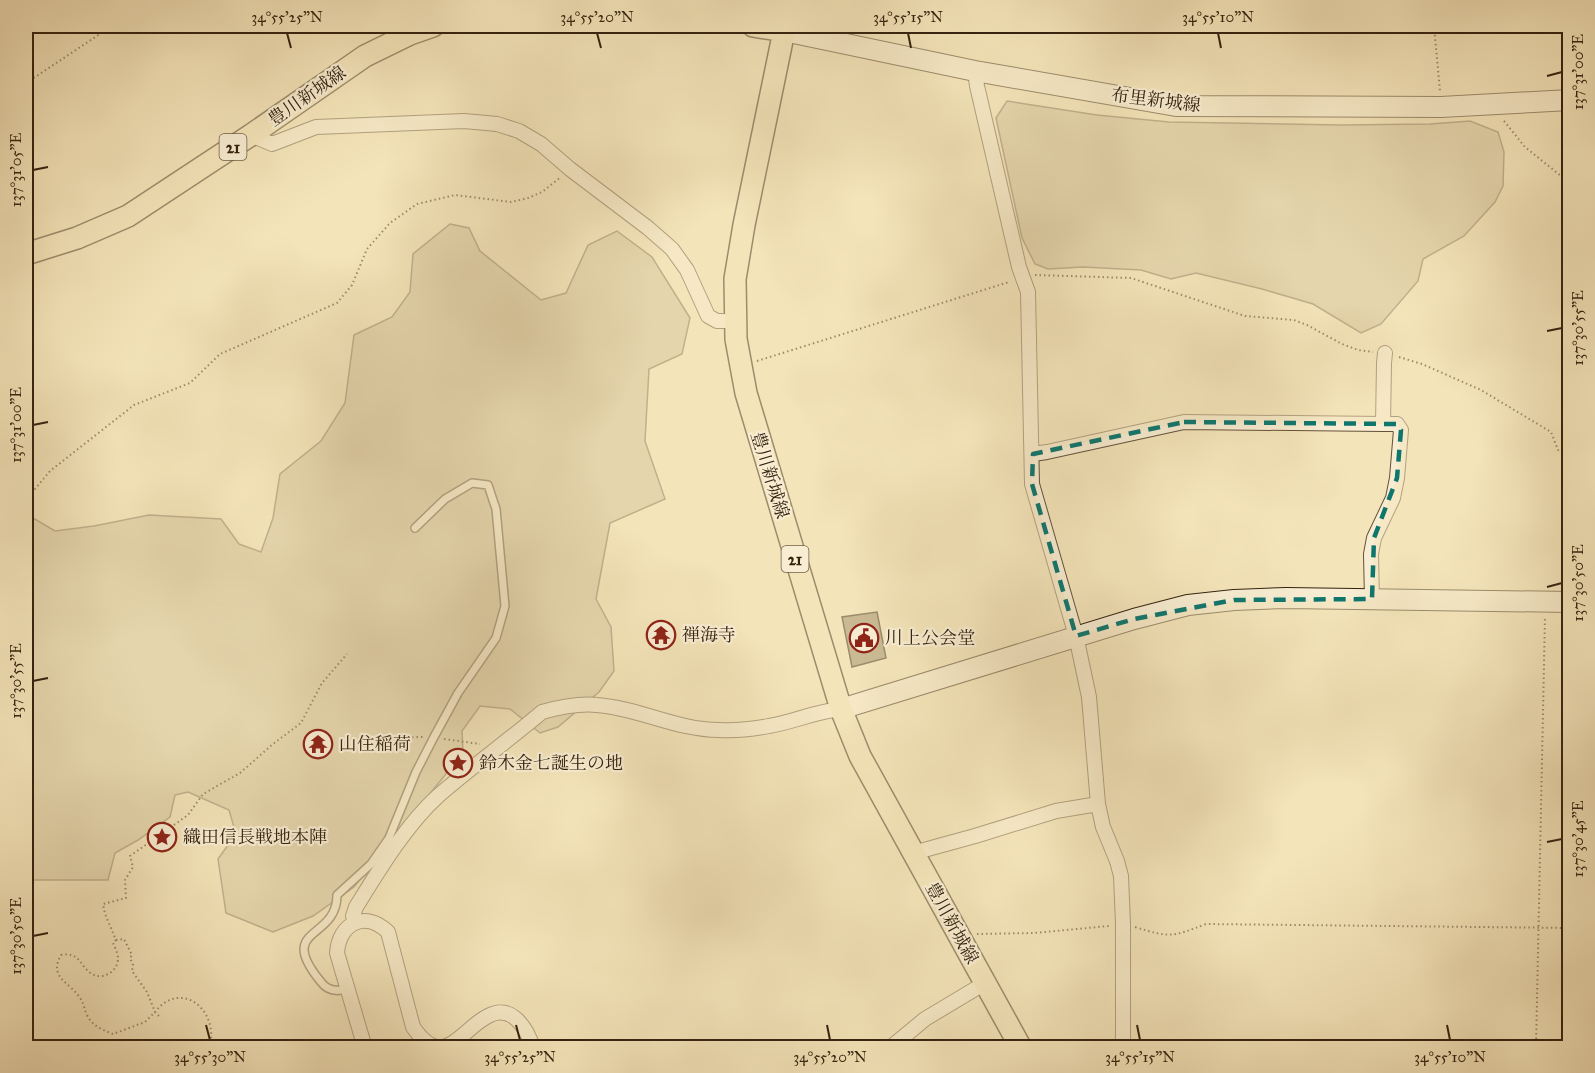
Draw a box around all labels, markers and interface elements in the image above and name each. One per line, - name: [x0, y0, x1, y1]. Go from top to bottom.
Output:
- text: 34°55'25"N: [251, 8, 323, 26]
- text: 34°55'20"N: [560, 8, 634, 26]
- text: 34°55'15"N: [873, 8, 943, 26]
- text: 34°55'10"N: [1182, 8, 1254, 26]
- text: 137°31'00"E: [1569, 34, 1587, 110]
- street label: 豊川新城線: [264, 61, 350, 131]
- street label: 布里新城線: [1110, 84, 1202, 116]
- text: 137°31'05"E: [7, 133, 25, 207]
- road number: 21: [220, 134, 246, 160]
- text: 137°30'55"E: [1569, 290, 1587, 366]
- text: 137°31'00"E: [7, 387, 25, 463]
- street label: 豊川新城線: [746, 429, 794, 521]
- text: 137°30'50"E: [1569, 544, 1587, 622]
- road number: 21: [782, 546, 808, 572]
- temple icon: 禅海寺: [645, 619, 677, 651]
- public building icon: 川上公会堂: [848, 622, 880, 654]
- place label: 禅海寺: [682, 624, 736, 646]
- place label: 川上公会堂: [885, 627, 975, 649]
- text: 137°30'55"E: [7, 643, 25, 719]
- temple icon: 山住稲荷: [302, 728, 334, 760]
- place label: 山住稲荷: [339, 733, 411, 755]
- place icon: 鈴木金七誕生の地: [442, 747, 474, 779]
- place label: 鈴木金七誕生の地: [479, 752, 623, 774]
- text: 137°30'45"E: [1569, 800, 1587, 877]
- place icon: 織田信長戦地本陣: [146, 821, 178, 853]
- place label: 織田信長戦地本陣: [183, 826, 327, 848]
- street label: 豊川新城線: [921, 878, 983, 968]
- text: 137°30'50"E: [7, 897, 25, 975]
- text: 34°55'30"N: [174, 1048, 246, 1066]
- text: 34°55'25"N: [484, 1048, 556, 1066]
- text: 34°55'20"N: [793, 1048, 867, 1066]
- text: 34°55'15"N: [1105, 1048, 1175, 1066]
- text: 34°55'10"N: [1414, 1048, 1486, 1066]

